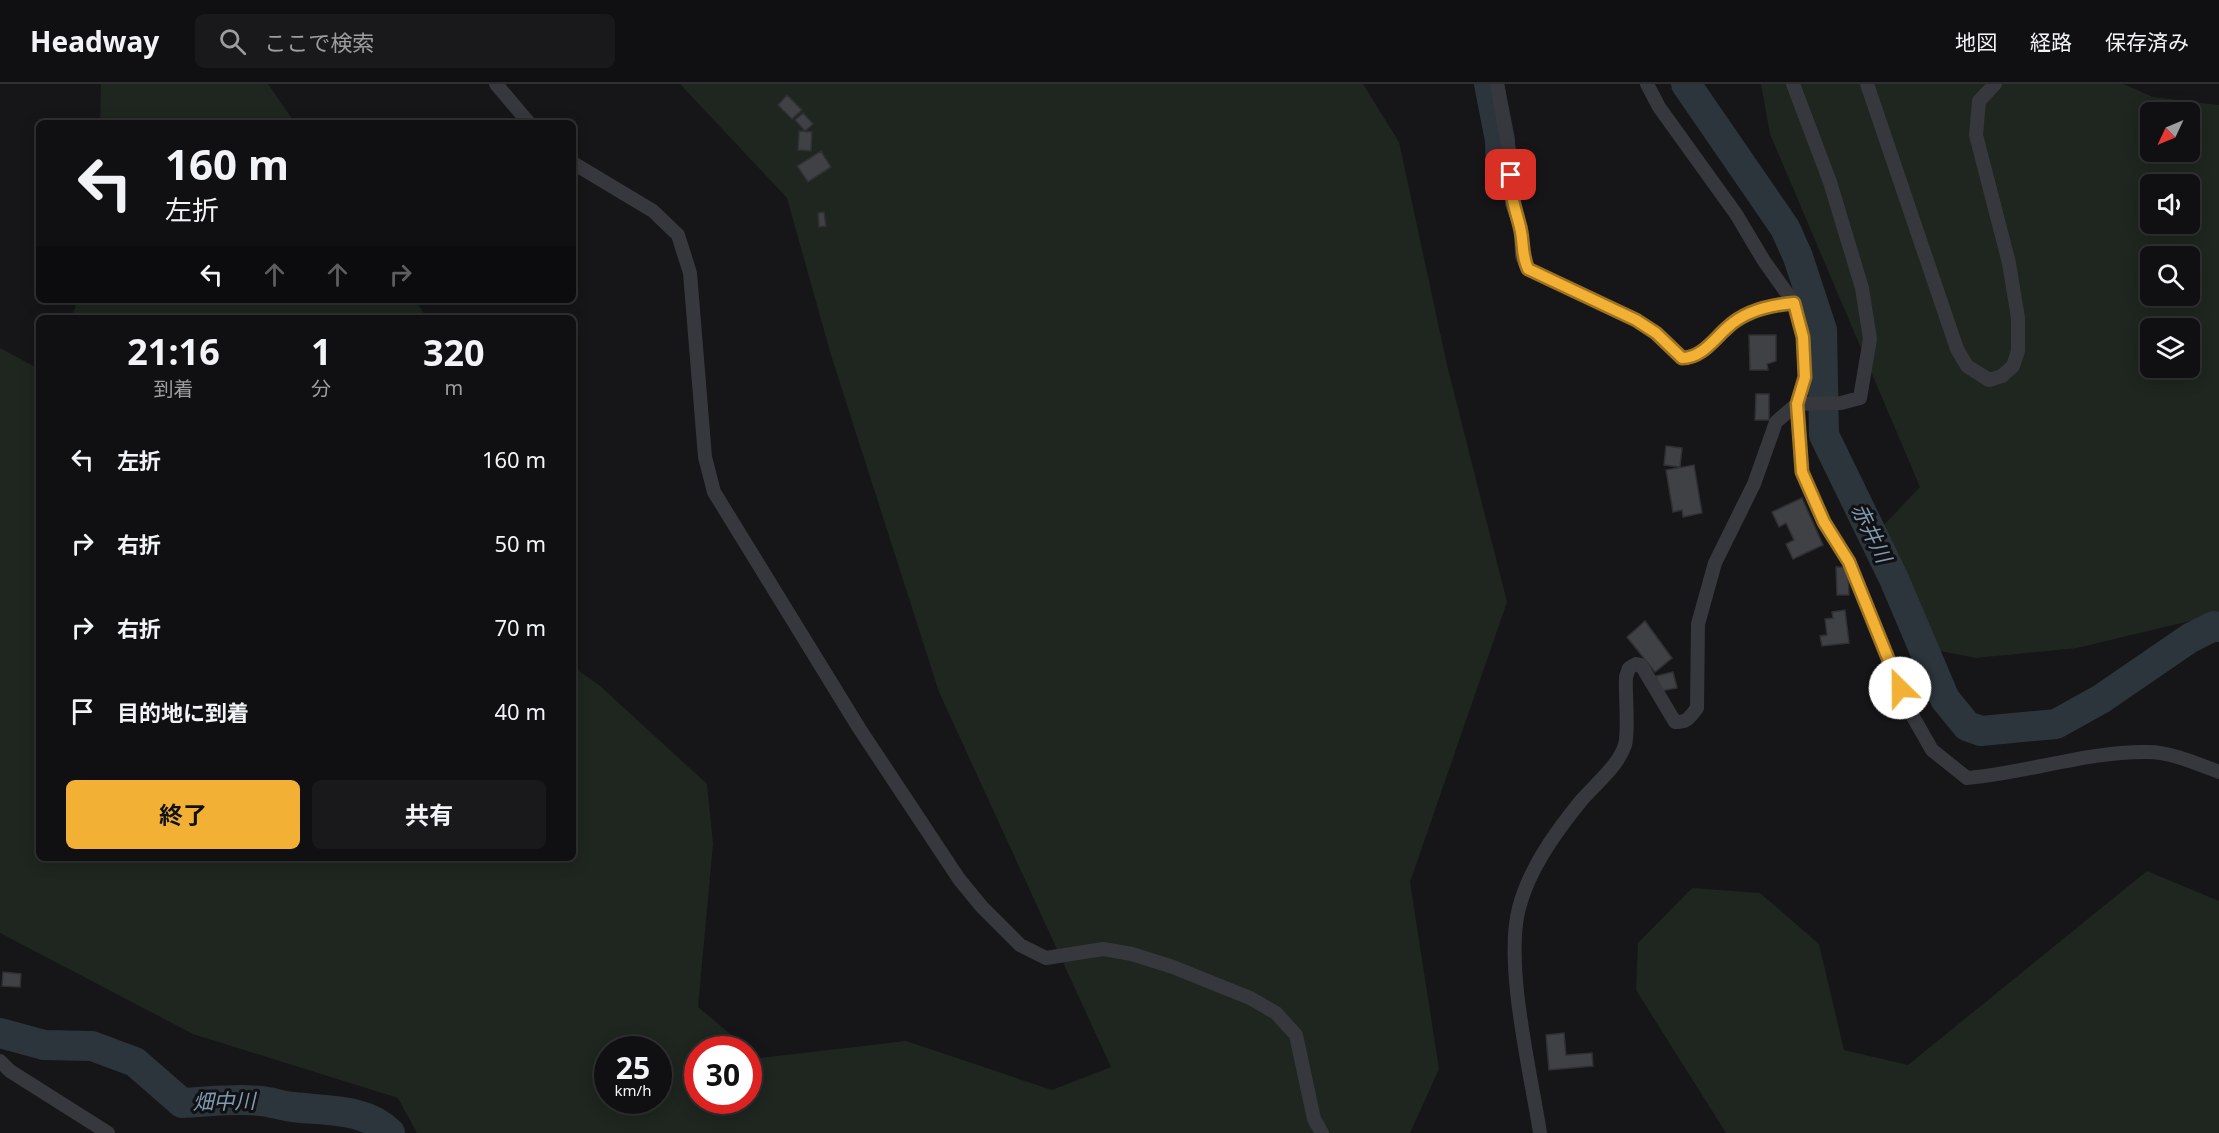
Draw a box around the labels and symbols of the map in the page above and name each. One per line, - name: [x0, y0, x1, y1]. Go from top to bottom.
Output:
- north arrow: [2140, 102, 2200, 162]
- pin: [1485, 149, 1536, 200]
- water label: 赤井川: [1846, 498, 1899, 569]
- position arrow: [1868, 656, 1932, 720]
- speed limit sign: 30: [684, 1036, 762, 1114]
- water label: 畑中川: [192, 1086, 258, 1116]

